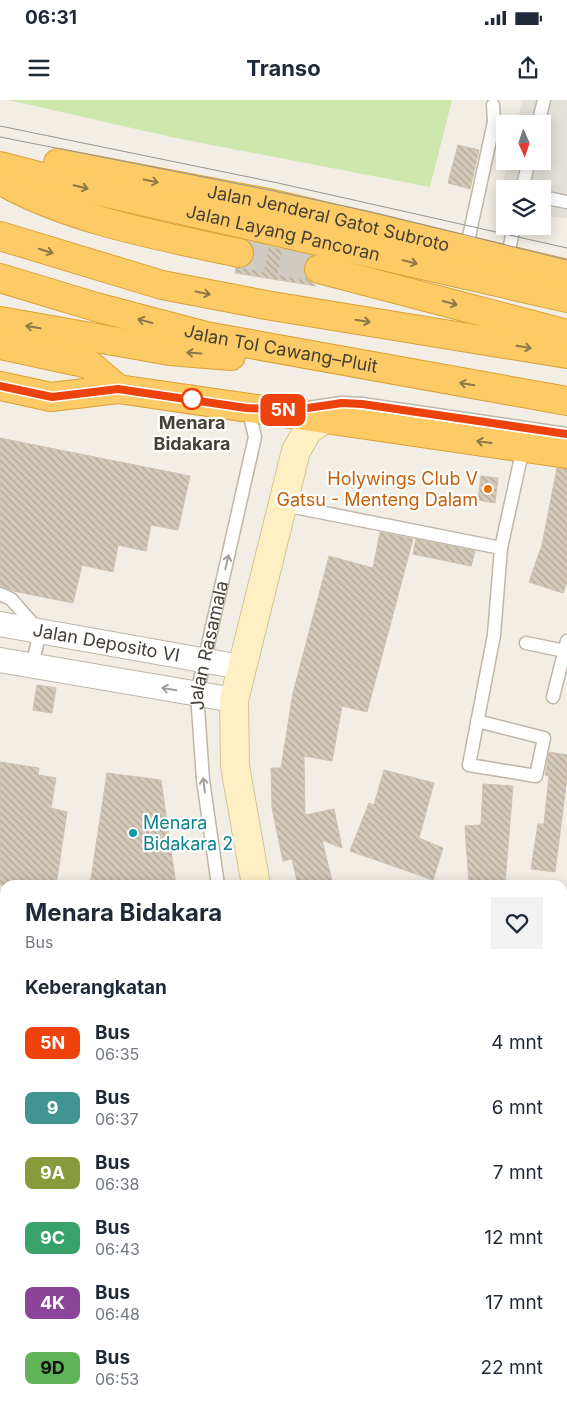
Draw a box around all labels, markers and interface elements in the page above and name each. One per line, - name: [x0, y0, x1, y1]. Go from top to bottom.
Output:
- text: 06:31: [25, 6, 77, 29]
- icon: menu: [25, 54, 53, 82]
- icon: share: [514, 54, 542, 82]
- text: Transo: [246, 55, 321, 81]
- north arrow: [496, 115, 551, 170]
- map controls: [496, 115, 551, 235]
- one-way arrow: [142, 176, 158, 186]
- button: layers: [496, 180, 551, 235]
- street label: Jalan Jenderal Gatot Subroto: [205, 181, 452, 256]
- one-way arrow: [73, 183, 89, 192]
- street label: Jalan Layang Pancoran: [184, 200, 382, 265]
- one-way arrow: [38, 247, 54, 257]
- one-way arrow: [402, 258, 418, 267]
- one-way arrow: [195, 288, 211, 298]
- one-way arrow: [442, 298, 458, 308]
- one-way arrow: [138, 315, 154, 325]
- one-way arrow: [355, 316, 371, 326]
- street label: Jalan Tol Cawang–Pluit: [182, 320, 380, 377]
- one-way arrow: [26, 321, 42, 331]
- one-way arrow: [515, 342, 531, 352]
- one-way arrow: [186, 348, 202, 358]
- one-way arrow: [460, 378, 476, 388]
- marker: Menara Bidakara: [181, 388, 203, 410]
- line badge: 5N: [260, 394, 306, 426]
- text: 5N: [270, 399, 296, 420]
- place label: Menara Bidakara: [153, 412, 231, 454]
- one-way arrow: [476, 437, 492, 447]
- place label: Holywings Club V Gatsu - Menteng Dalam: [277, 468, 478, 510]
- marker: Holywings Club V Gatsu - Menteng Dalam: [482, 483, 494, 495]
- one-way arrow: [223, 555, 232, 571]
- street label: Jalan Rasamala: [186, 579, 232, 711]
- street label: Jalan Deposito VI: [31, 619, 181, 666]
- one-way arrow: [161, 683, 177, 693]
- one-way arrow: [199, 777, 209, 793]
- place label: Menara Bidakara 2: [143, 812, 233, 854]
- marker: Menara Bidakara 2: [127, 827, 139, 839]
- button: heart: [491, 897, 543, 949]
- text: Menara Bidakara: [25, 898, 222, 927]
- text: Bus: [25, 932, 53, 952]
- text: Keberangkatan: [25, 976, 167, 999]
- text: Bus: [95, 1021, 130, 1044]
- text: 4 mnt: [491, 1031, 543, 1054]
- text: 5N: [40, 1032, 65, 1053]
- text: 06:35: [95, 1044, 139, 1064]
- text: Bus: [95, 1086, 130, 1109]
- text: 6 mnt: [492, 1096, 543, 1119]
- text: 9: [47, 1097, 58, 1118]
- text: 06:37: [95, 1109, 139, 1129]
- text: Bus: [95, 1151, 130, 1174]
- text: 7 mnt: [493, 1161, 543, 1184]
- text: 9A: [40, 1162, 65, 1183]
- text: 06:38: [95, 1174, 139, 1194]
- text: Bus: [95, 1216, 130, 1239]
- text: 12 mnt: [484, 1226, 543, 1249]
- text: 9C: [40, 1227, 65, 1248]
- text: 06:43: [95, 1239, 140, 1259]
- text: Bus: [95, 1281, 130, 1304]
- text: 17 mnt: [485, 1291, 543, 1314]
- text: 4K: [40, 1292, 65, 1313]
- text: 06:48: [95, 1304, 140, 1324]
- text: Bus: [95, 1346, 130, 1369]
- text: 22 mnt: [480, 1356, 543, 1379]
- text: 9D: [40, 1357, 65, 1378]
- text: 06:53: [95, 1369, 139, 1389]

